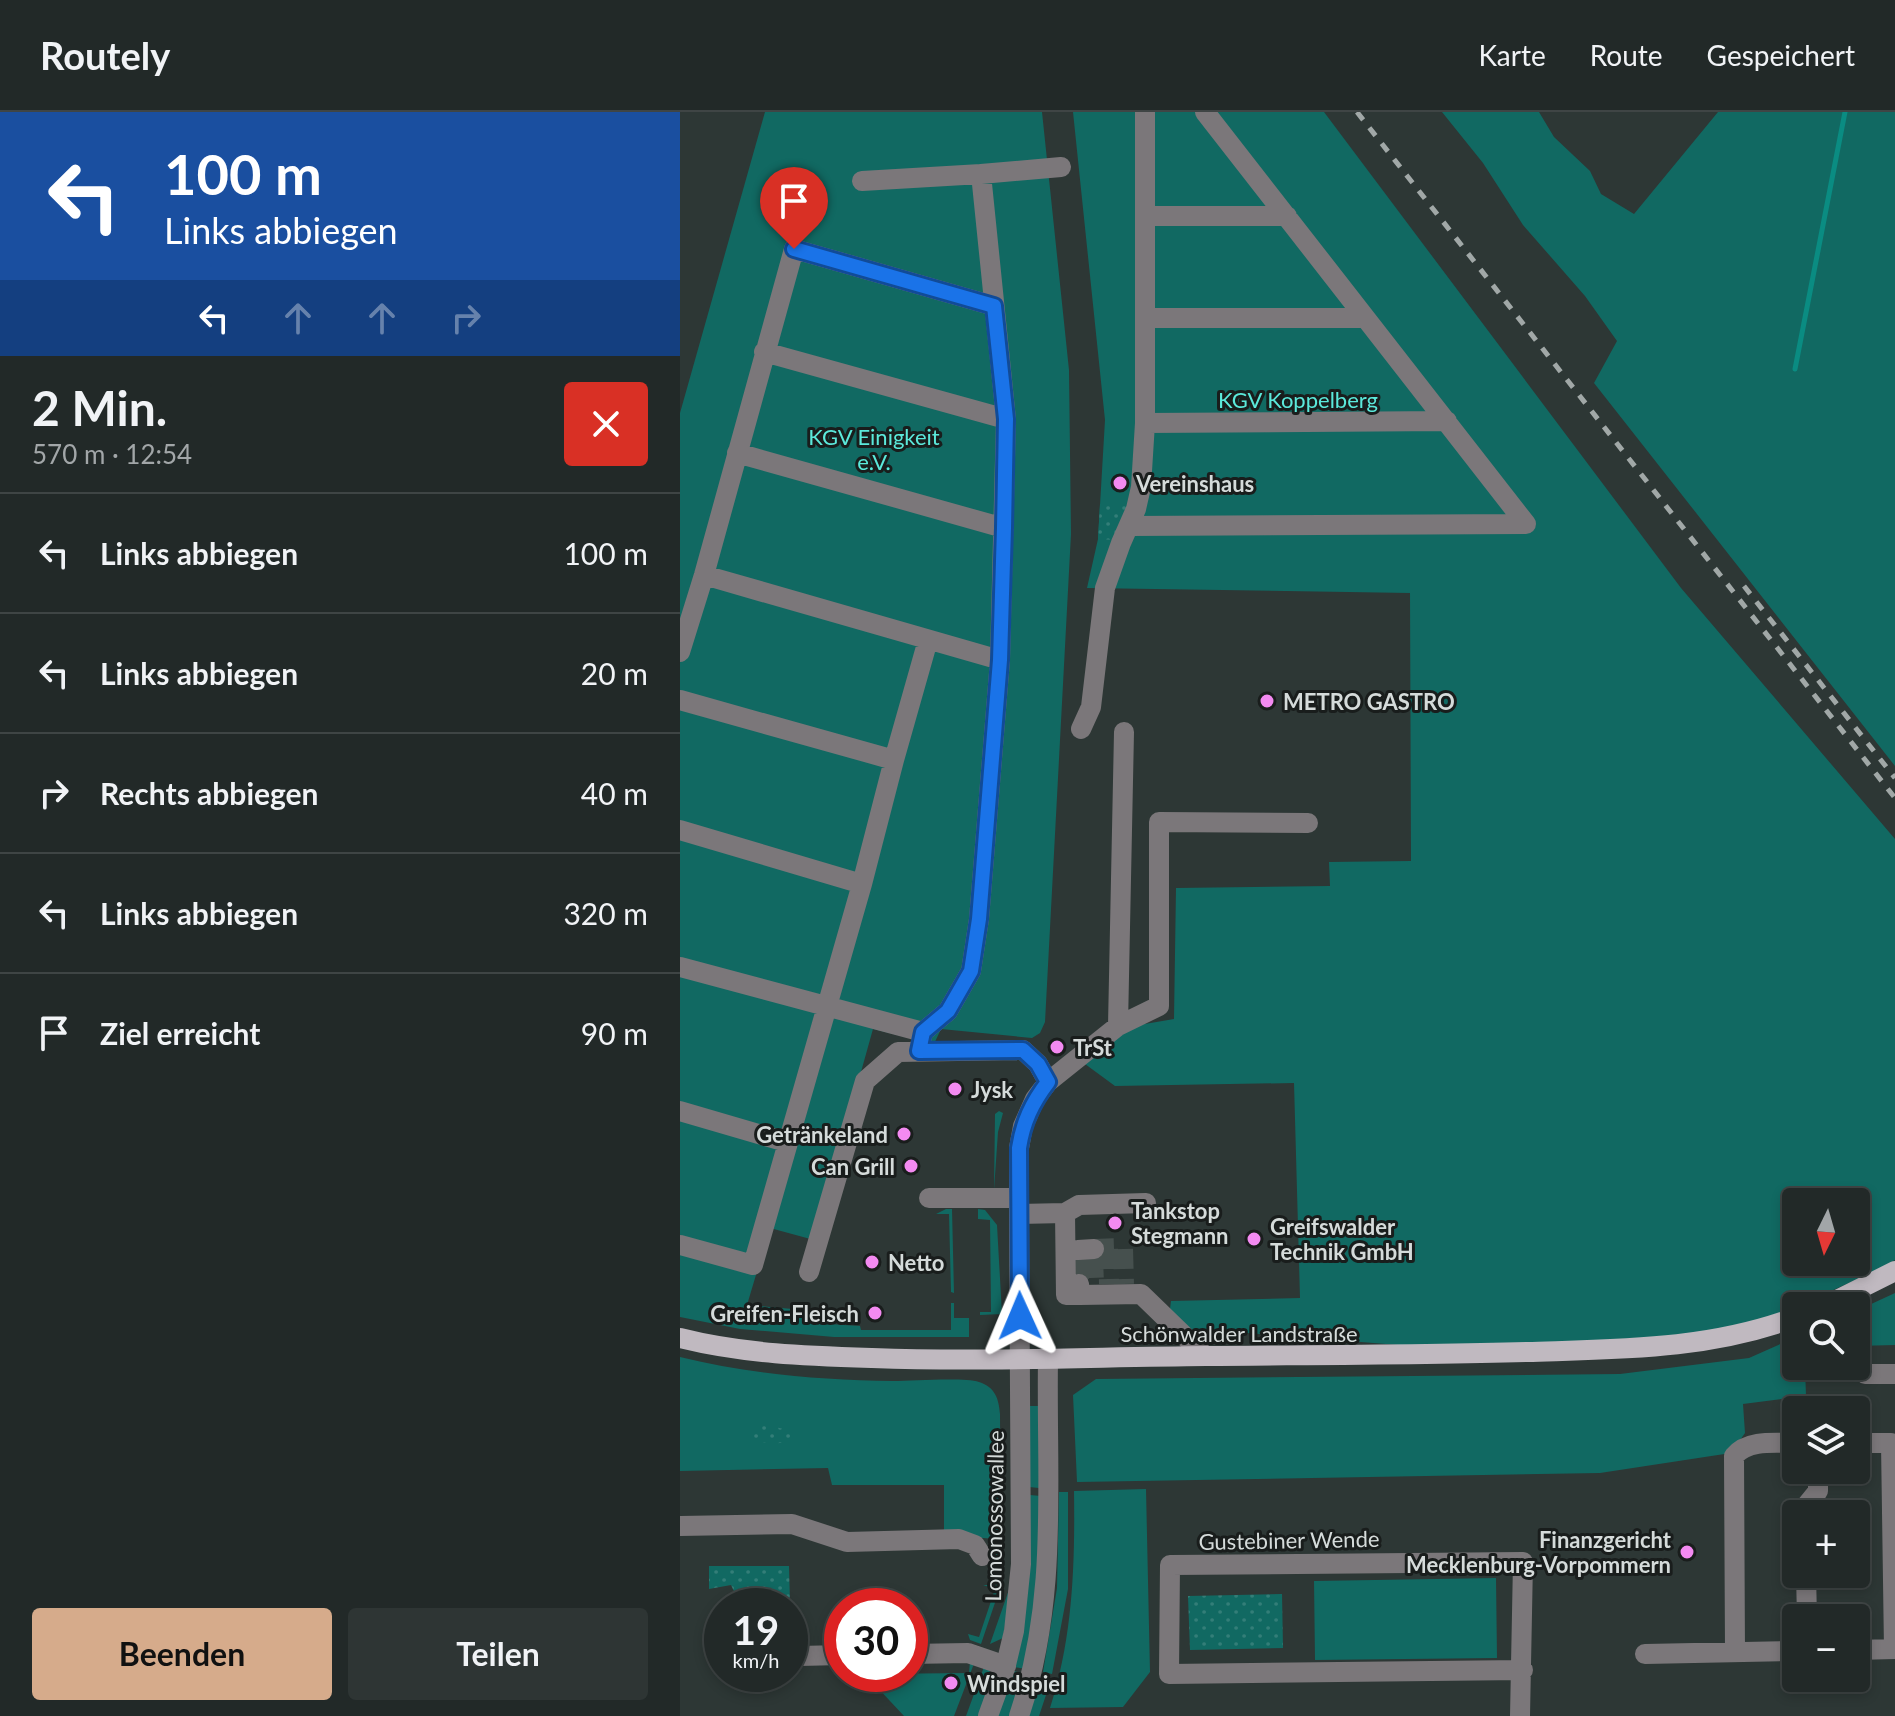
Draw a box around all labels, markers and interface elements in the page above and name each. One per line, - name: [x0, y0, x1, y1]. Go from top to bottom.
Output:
- text: Routely: [40, 32, 170, 78]
- text: Karte: [1478, 38, 1546, 72]
- text: Route: [1590, 38, 1663, 72]
- text: Gespeichert: [1707, 38, 1855, 72]
- text: 100 m: [164, 140, 322, 207]
- icon: left: [32, 144, 136, 248]
- pin: [760, 167, 828, 249]
- icon: arrive: [772, 179, 816, 223]
- text: Links abbiegen: [164, 208, 398, 252]
- icon: left: [192, 296, 236, 340]
- icon: ahead: [276, 296, 320, 340]
- icon: ahead: [360, 296, 404, 340]
- icon: right: [444, 296, 488, 340]
- text: 2 Min.: [32, 379, 167, 436]
- button: close: [564, 382, 648, 466]
- park label: KGV Koppelberg: [1218, 386, 1378, 413]
- park label: KGV Einigkeit e.V.: [808, 423, 940, 475]
- text: 570 m · 12:54: [32, 438, 192, 470]
- place label: Vereinshaus: [1135, 470, 1254, 497]
- marker: Vereinshaus: [1111, 474, 1129, 492]
- icon: left: [32, 531, 76, 575]
- text: Links abbiegen: [100, 535, 298, 571]
- text: 100 m: [563, 535, 648, 571]
- icon: left: [32, 651, 76, 695]
- text: Links abbiegen: [100, 655, 298, 691]
- text: 20 m: [581, 655, 648, 691]
- place label: METRO GASTRO: [1283, 688, 1455, 715]
- marker: METRO GASTRO: [1258, 692, 1276, 710]
- icon: right: [32, 771, 76, 815]
- text: Rechts abbiegen: [100, 775, 319, 811]
- text: 40 m: [581, 775, 648, 811]
- icon: left: [32, 891, 76, 935]
- text: Links abbiegen: [100, 895, 298, 931]
- text: 320 m: [563, 895, 648, 931]
- icon: arrive: [32, 1011, 76, 1055]
- text: Ziel erreicht: [100, 1015, 260, 1051]
- text: 90 m: [581, 1015, 648, 1051]
- place label: TrSt: [1073, 1034, 1113, 1061]
- marker: TrSt: [1048, 1038, 1066, 1056]
- place label: Jysk: [971, 1076, 1013, 1103]
- marker: Jysk: [946, 1080, 964, 1098]
- place label: Getränkeland: [756, 1121, 888, 1148]
- marker: Getränkeland: [895, 1125, 913, 1143]
- place label: Can Grill: [811, 1153, 895, 1180]
- marker: Can Grill: [902, 1157, 920, 1175]
- north arrow: [1782, 1188, 1870, 1276]
- map controls: [1782, 1188, 1870, 1692]
- place label: Tankstop Stegmann: [1131, 1197, 1228, 1249]
- place label: Greifswalder Technik GmbH: [1270, 1213, 1414, 1265]
- marker: Tankstop Stegmann: [1106, 1214, 1124, 1232]
- marker: Greifswalder Technik GmbH: [1245, 1230, 1263, 1248]
- place label: Netto: [888, 1249, 944, 1276]
- marker: Netto: [863, 1253, 881, 1271]
- position arrow: [978, 1274, 1062, 1358]
- button: search: [1782, 1292, 1870, 1380]
- place label: Greifen-Fleisch: [710, 1300, 859, 1327]
- marker: Greifen-Fleisch: [866, 1304, 884, 1322]
- street label: Schönwalder Landstraße: [1120, 1320, 1358, 1347]
- button: layers: [1782, 1396, 1870, 1484]
- street label: Lomonossowallee: [979, 1430, 1009, 1602]
- button: +: [1782, 1500, 1870, 1588]
- street label: Gustebiner Wende: [1198, 1525, 1380, 1555]
- place label: Finanzgericht Mecklenburg-Vorpommern: [1406, 1526, 1672, 1578]
- marker: Finanzgericht Mecklenburg-Vorpommern: [1678, 1543, 1696, 1561]
- speed limit sign: 30: [824, 1588, 928, 1692]
- button: −: [1782, 1604, 1870, 1692]
- text: 19: [733, 1606, 779, 1654]
- button: Beenden: [32, 1608, 332, 1700]
- button: Teilen: [348, 1608, 648, 1700]
- text: km/h: [733, 1648, 779, 1672]
- place label: Windspiel: [967, 1670, 1065, 1697]
- marker: Windspiel: [942, 1674, 960, 1692]

